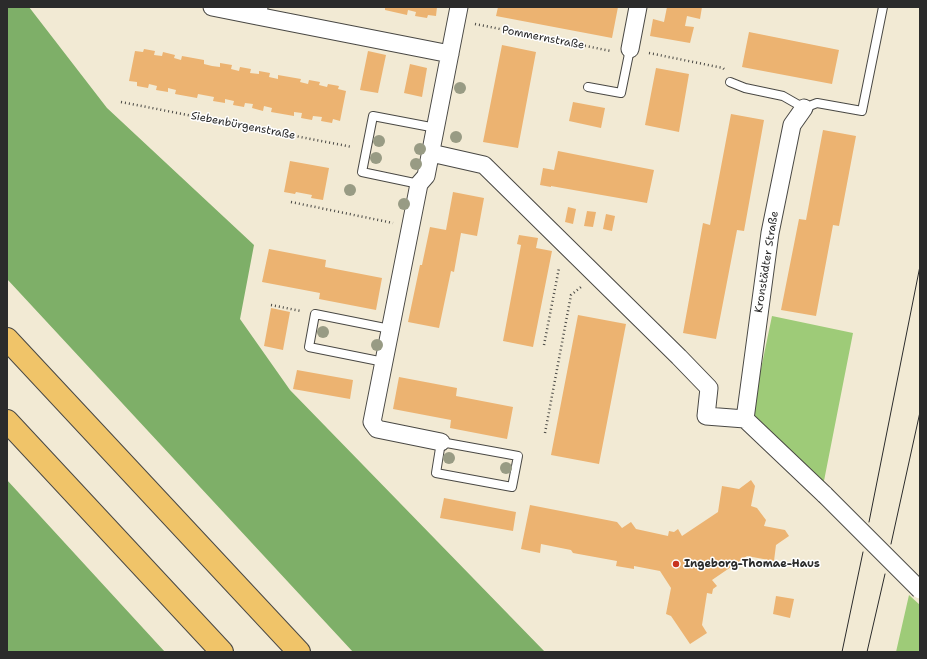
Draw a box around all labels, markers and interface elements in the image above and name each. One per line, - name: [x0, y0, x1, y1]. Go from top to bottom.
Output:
- street label: Pommernstraße: [501, 24, 585, 52]
- street label: Siebenbürgenstraße: [190, 109, 296, 143]
- street label: Kronstädter Straße: [752, 210, 782, 314]
- place label: Ingeborg-Thomae-Haus: [684, 557, 820, 571]
- marker: Ingeborg-Thomae-Haus: [671, 559, 681, 569]

